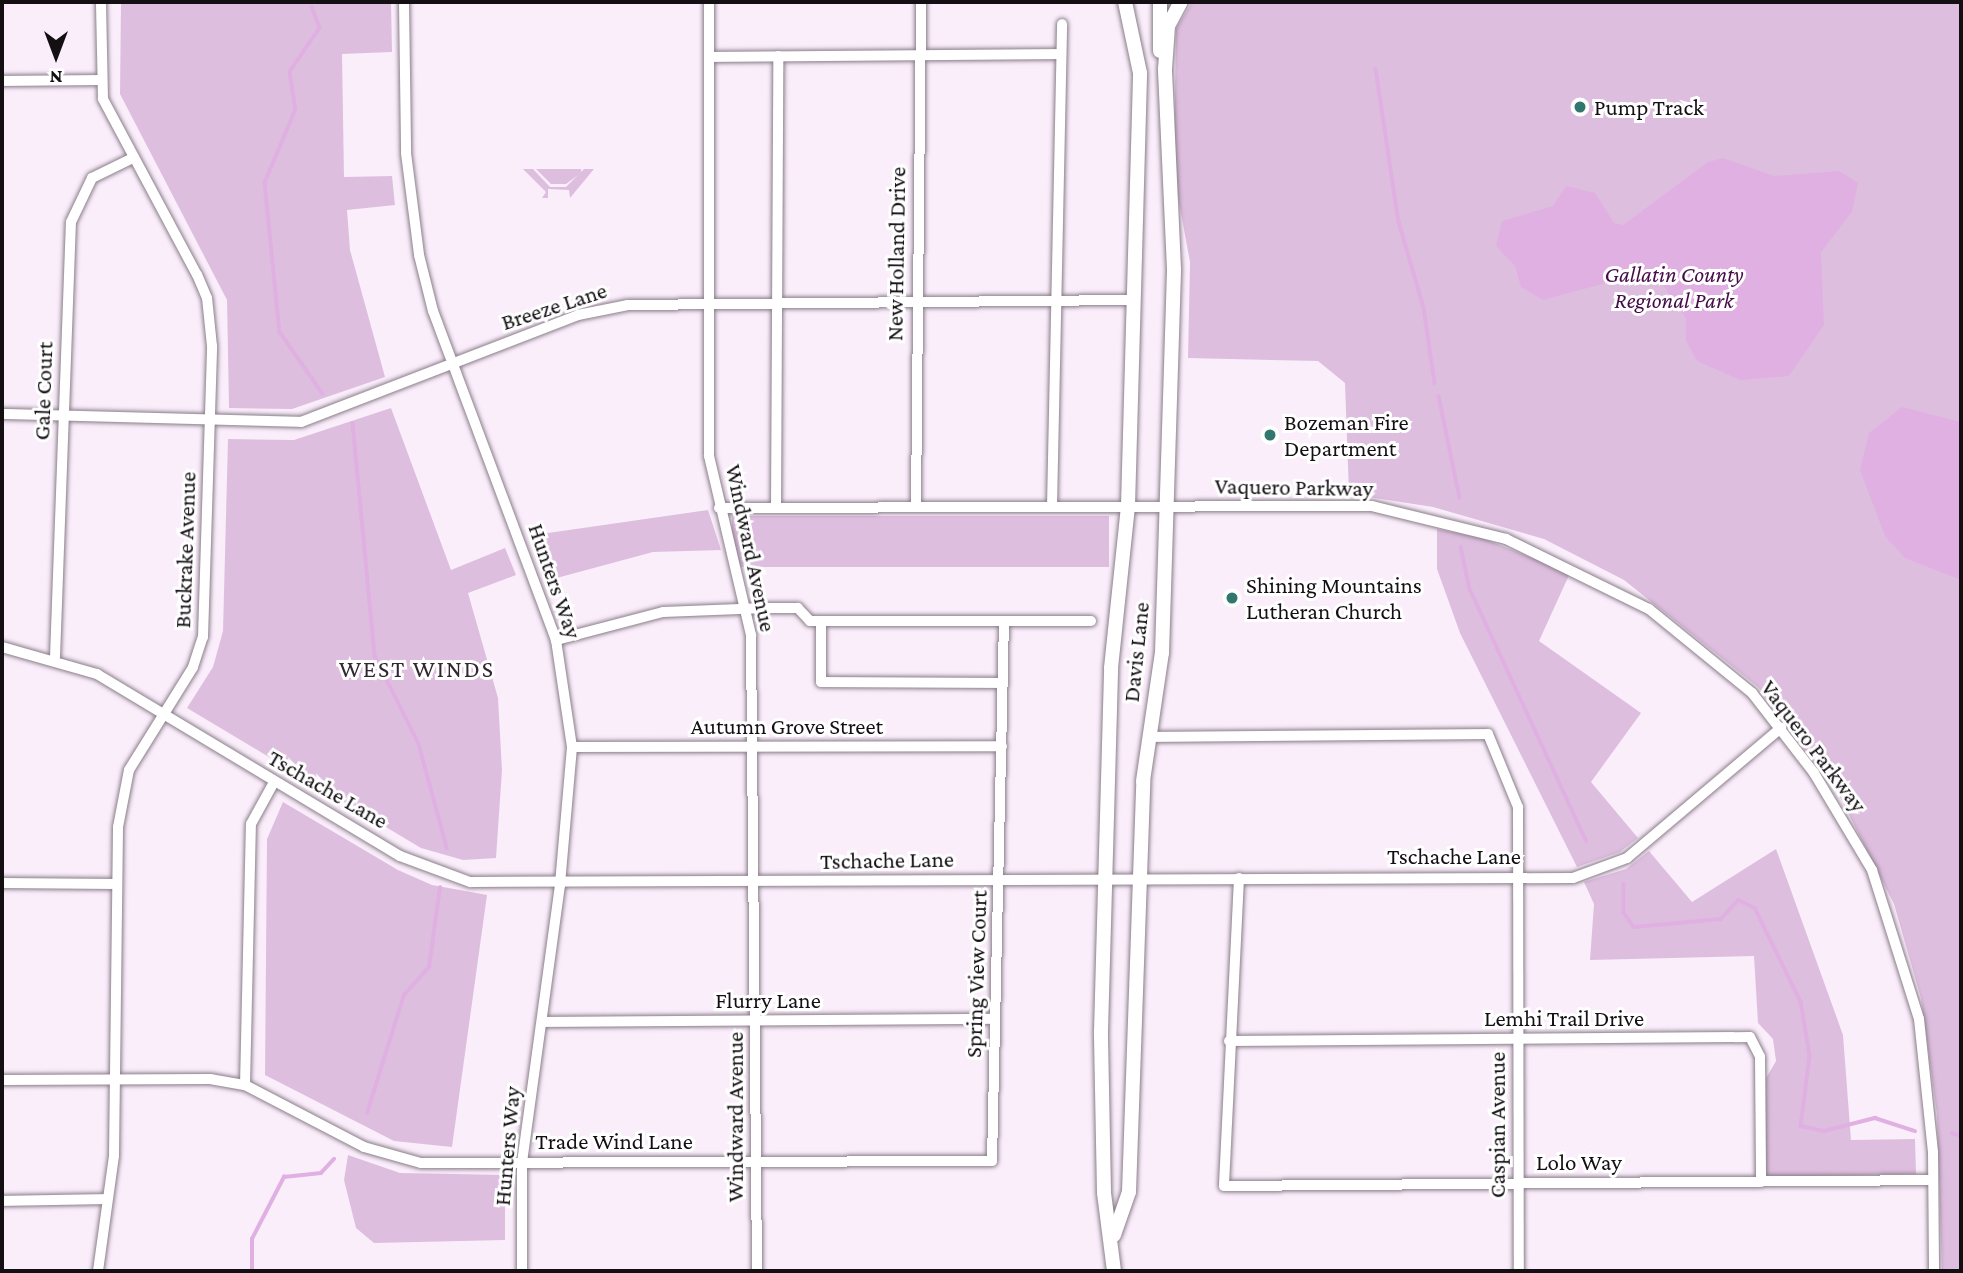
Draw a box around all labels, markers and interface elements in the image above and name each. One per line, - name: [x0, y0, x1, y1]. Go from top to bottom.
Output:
- north arrow: [21, 21, 91, 91]
- text: N: [50, 67, 62, 88]
- place label: Pump Track: [1594, 93, 1704, 121]
- marker: Pump Track: [1572, 99, 1588, 115]
- street label: New Holland Drive: [881, 167, 911, 341]
- park label: Gallatin County Regional Park: [1604, 260, 1744, 314]
- street label: Breeze Lane: [498, 276, 610, 336]
- street label: Gale Court: [27, 341, 59, 441]
- place label: Bozeman Fire Department: [1284, 408, 1409, 462]
- marker: Bozeman Fire Department: [1262, 427, 1278, 443]
- street label: Windward Avenue: [720, 462, 782, 634]
- street label: Buckrake Avenue: [168, 471, 202, 629]
- street label: Vaquero Parkway: [1214, 472, 1374, 502]
- street label: Hunters Way: [522, 520, 588, 642]
- place label: Shining Mountains Lutheran Church: [1246, 571, 1422, 625]
- marker: Shining Mountains Lutheran Church: [1224, 590, 1240, 606]
- street label: Davis Lane: [1117, 601, 1155, 703]
- district label: WEST WINDS: [340, 655, 494, 683]
- street label: Vaquero Parkway: [1755, 674, 1873, 818]
- street label: Autumn Grove Street: [691, 712, 883, 740]
- street label: Tschache Lane: [263, 744, 393, 834]
- street label: Tschache Lane: [1387, 842, 1521, 870]
- street label: Tschache Lane: [820, 845, 954, 875]
- street label: Spring View Court: [959, 890, 993, 1058]
- street label: Flurry Lane: [715, 986, 821, 1014]
- street label: Lemhi Trail Drive: [1484, 1004, 1644, 1032]
- street label: Windward Avenue: [721, 1032, 749, 1202]
- street label: Caspian Avenue: [1483, 1052, 1511, 1198]
- street label: Hunters Way: [488, 1085, 526, 1207]
- street label: Trade Wind Lane: [535, 1127, 693, 1155]
- street label: Lolo Way: [1536, 1148, 1622, 1176]

